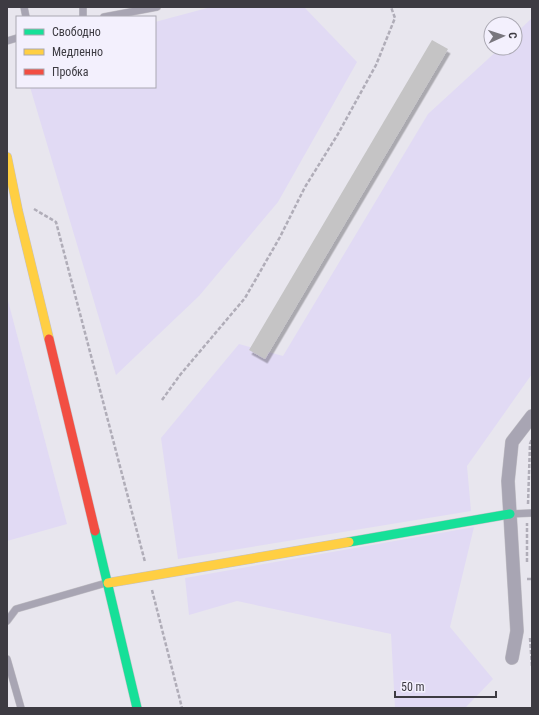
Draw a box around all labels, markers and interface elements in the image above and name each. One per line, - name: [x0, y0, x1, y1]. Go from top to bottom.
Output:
- legend: [16, 16, 156, 88]
- north arrow: [483, 16, 523, 56]
- text: Свободно: [52, 25, 101, 39]
- text: С: [506, 32, 519, 39]
- text: Медленно: [52, 45, 103, 59]
- text: Пробка: [52, 65, 89, 79]
- scale bar: [395, 673, 496, 699]
- text: 50 m: [401, 680, 425, 694]

